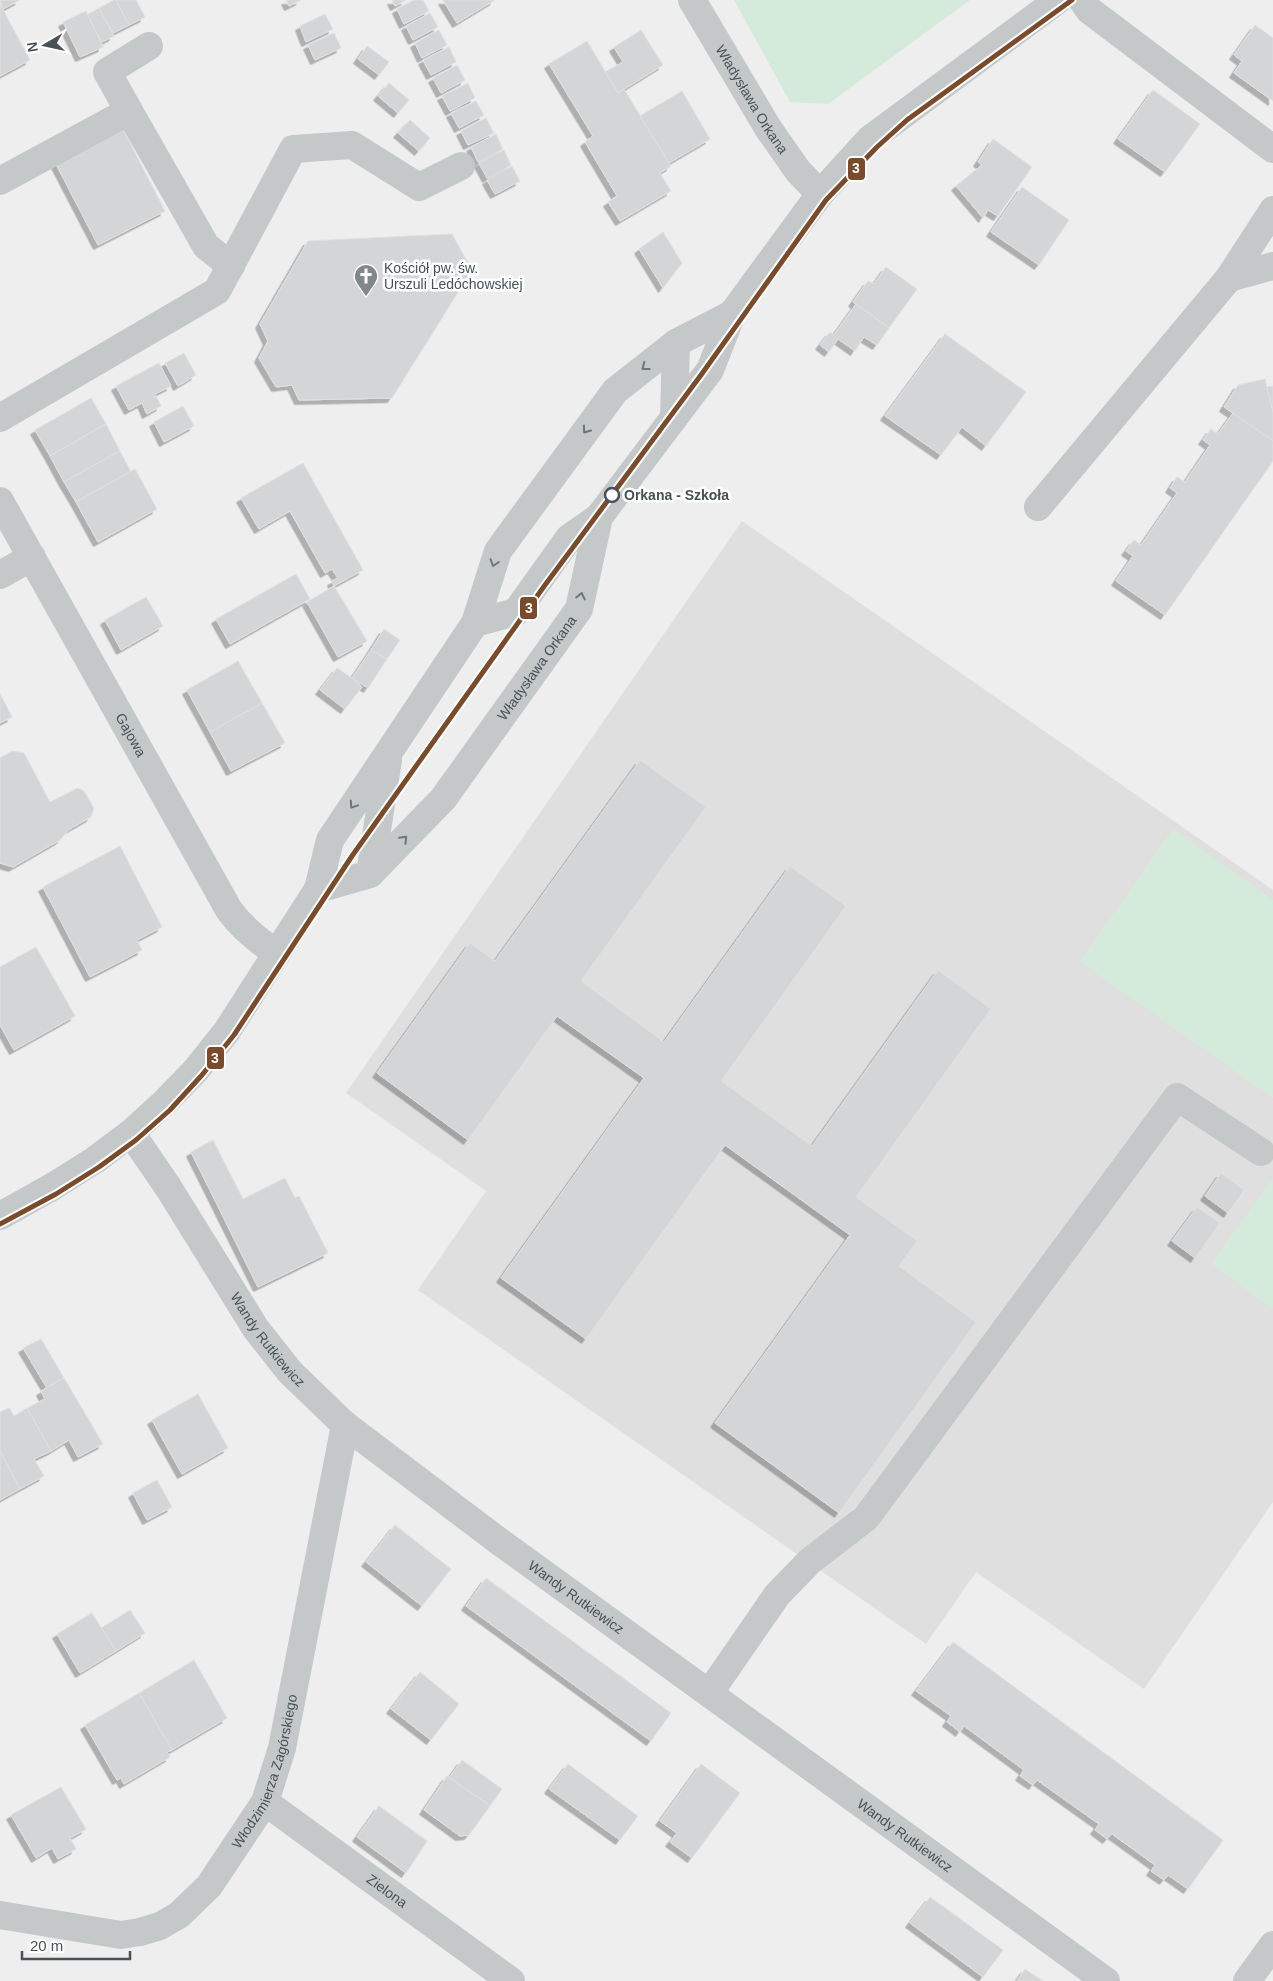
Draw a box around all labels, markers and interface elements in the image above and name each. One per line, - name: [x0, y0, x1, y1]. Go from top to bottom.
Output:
- north arrow: [20, 20, 70, 70]
- text: N: [23, 41, 41, 53]
- street label: Władysława Orkana: [713, 42, 792, 157]
- line badge: 3: [847, 157, 866, 181]
- text: 3: [852, 160, 860, 176]
- place label: Kościół pw. św. Urszuli Ledóchowskiej: [384, 260, 523, 292]
- church icon: Kościół pw. św. Urszuli Ledóchowskiej: [353, 263, 379, 297]
- one-way arrow: [642, 361, 651, 370]
- one-way arrow: [583, 424, 592, 434]
- marker: Orkana - Szkoła: [604, 487, 620, 503]
- place label: Orkana - Szkoła: [624, 487, 729, 503]
- one-way arrow: [490, 559, 500, 567]
- one-way arrow: [576, 592, 586, 601]
- line badge: 3: [519, 596, 538, 620]
- text: 3: [525, 600, 533, 616]
- street label: Władysława Orkana: [494, 612, 580, 723]
- street label: Gajowa: [112, 710, 150, 760]
- one-way arrow: [350, 799, 359, 809]
- one-way arrow: [398, 836, 407, 845]
- line badge: 3: [206, 1046, 225, 1070]
- text: 3: [211, 1050, 219, 1066]
- street label: Wandy Rutkiewicz: [227, 1290, 308, 1390]
- street label: Wandy Rutkiewicz: [525, 1557, 627, 1637]
- street label: Włodzimierza Zagórskiego: [228, 1693, 300, 1851]
- street label: Wandy Rutkiewicz: [854, 1795, 956, 1875]
- street label: Zielona: [364, 1871, 411, 1911]
- scale bar: [22, 1928, 130, 1960]
- text: 20 m: [30, 1937, 63, 1954]

